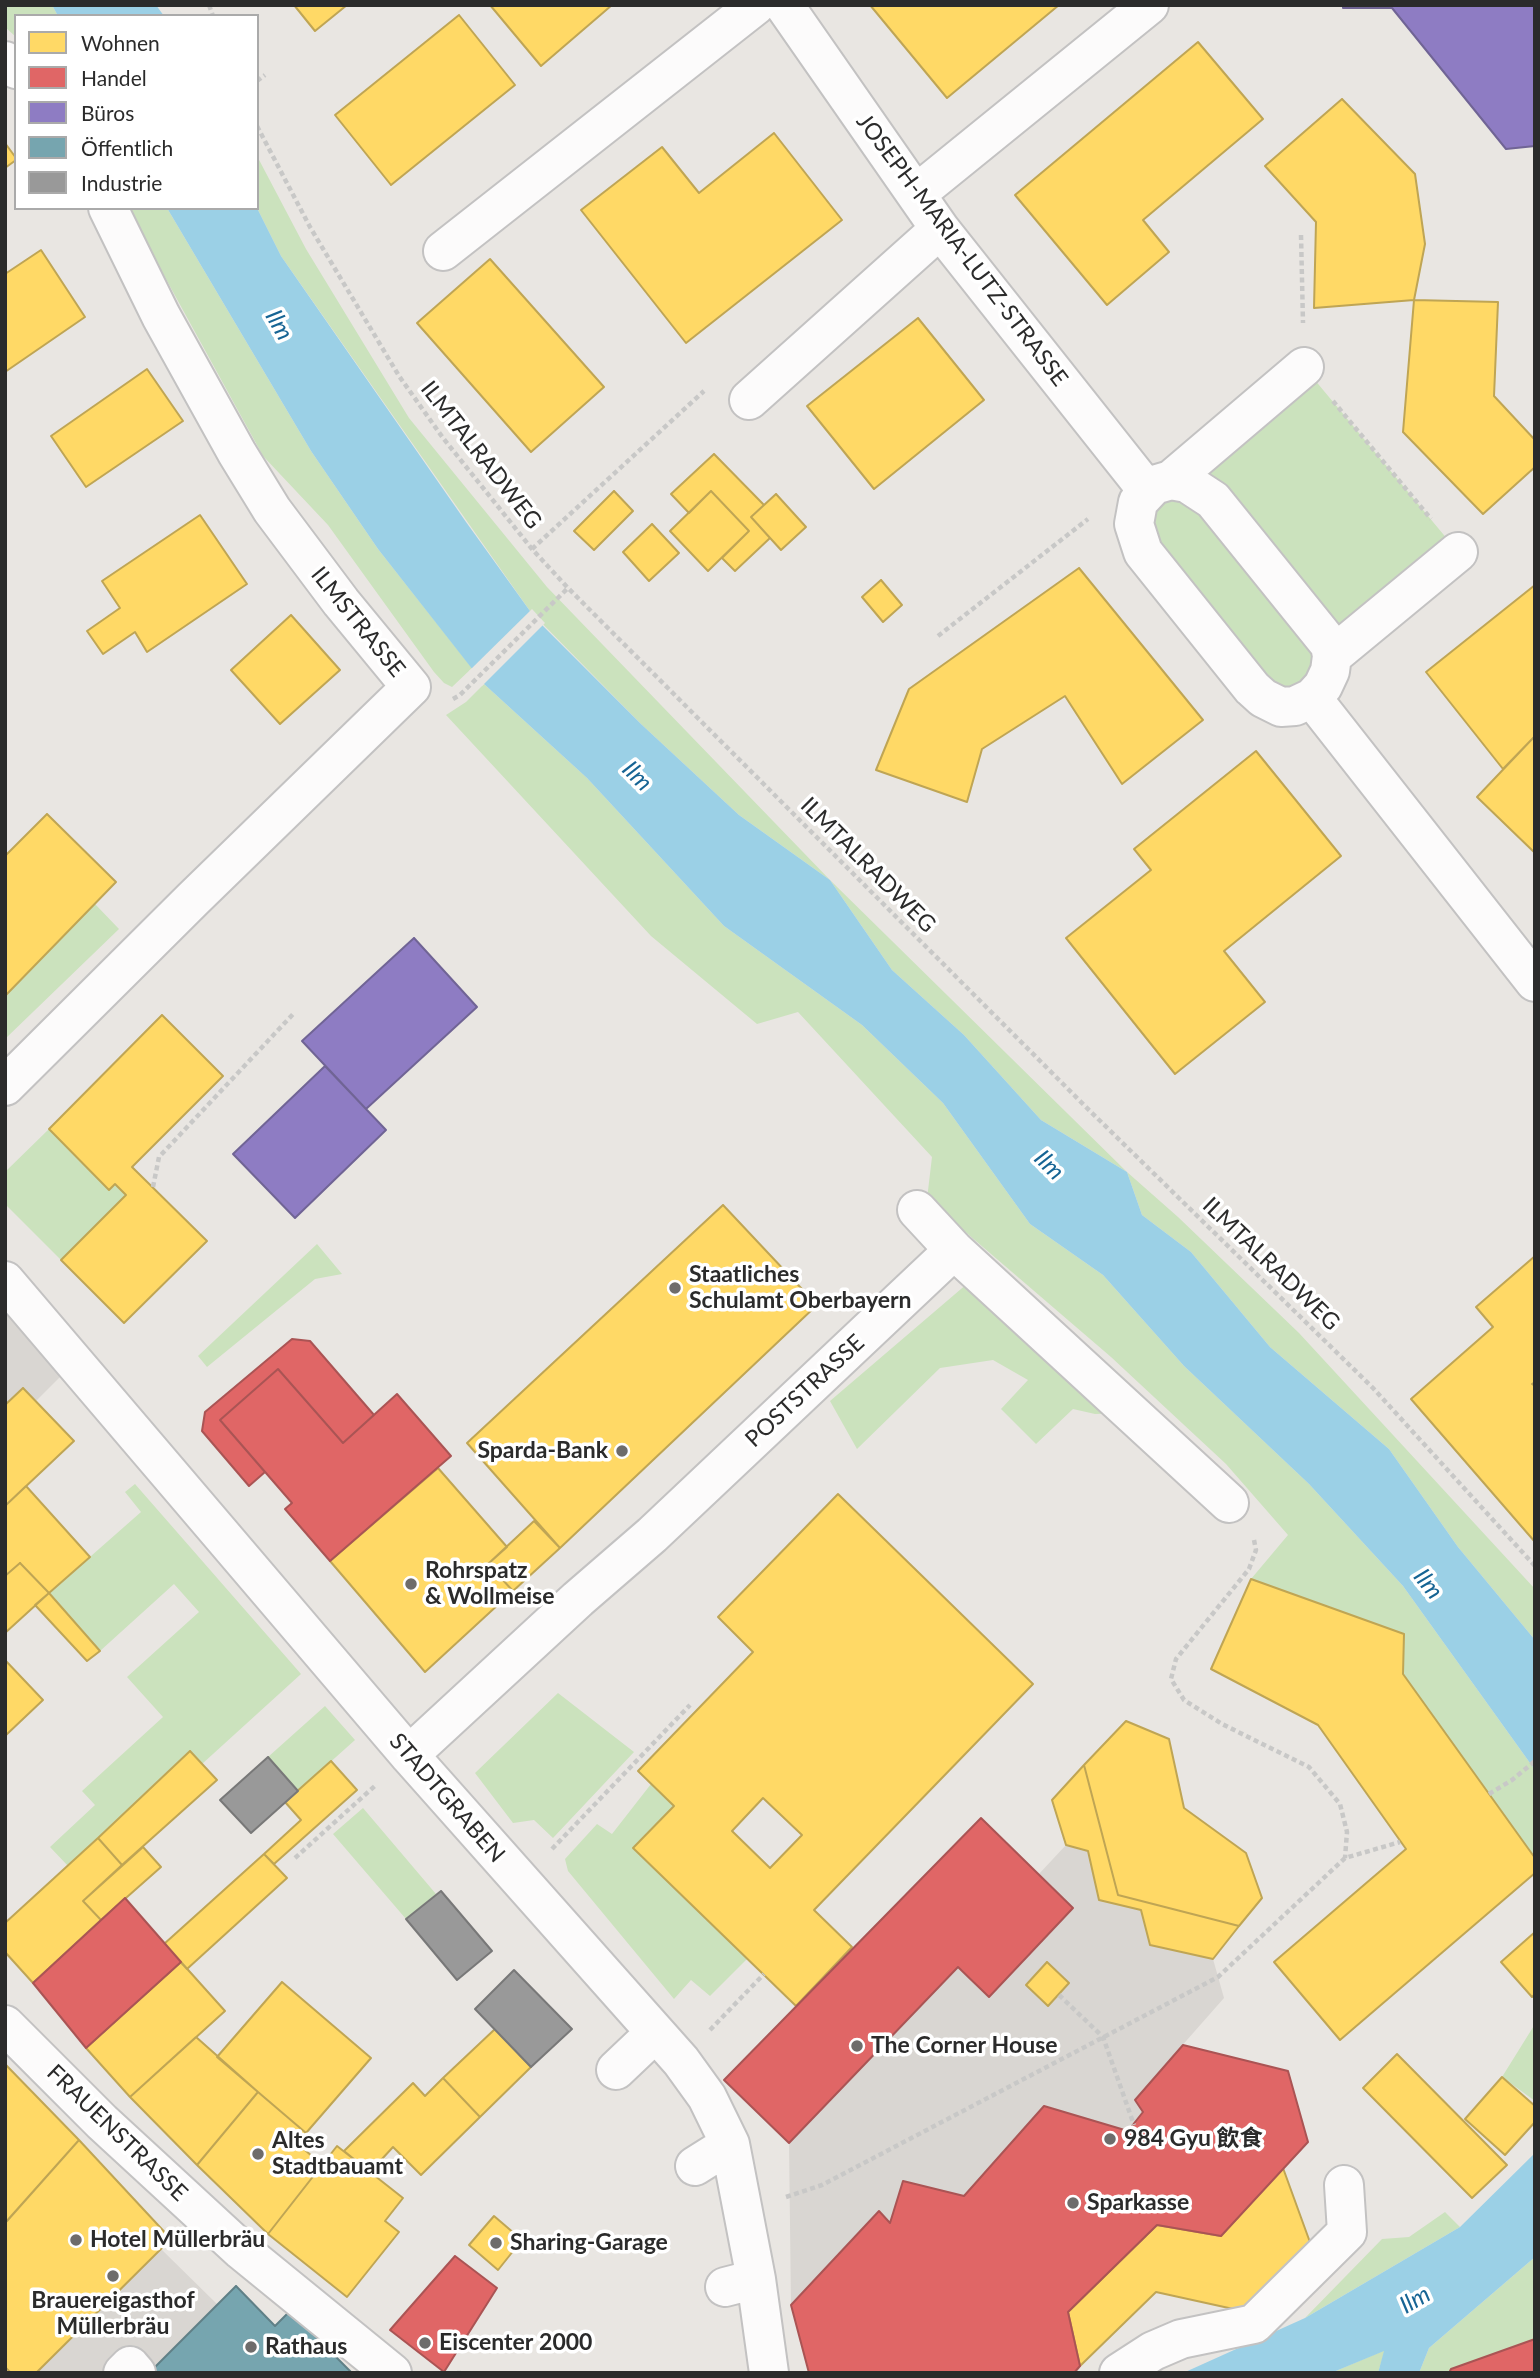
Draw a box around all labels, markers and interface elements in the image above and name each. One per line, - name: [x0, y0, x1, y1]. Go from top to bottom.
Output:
- legend: [14, 14, 259, 210]
- text: Wohnen: [81, 30, 160, 55]
- text: Handel: [81, 65, 147, 90]
- text: Büros: [81, 100, 134, 125]
- street label: JOSEPH-MARIA-LUTZ-STRASSE: [850, 108, 1074, 392]
- text: Öffentlich: [81, 135, 173, 160]
- text: Industrie: [81, 170, 162, 195]
- water label: Ilm: [259, 305, 299, 345]
- street label: ILMTALRADWEG: [415, 376, 547, 534]
- street label: ILMSTRASSE: [305, 561, 411, 683]
- water label: Ilm: [616, 755, 658, 797]
- street label: ILMTALRADWEG: [795, 792, 941, 938]
- water label: Ilm: [1028, 1144, 1070, 1186]
- street label: ILMTALRADWEG: [1197, 1192, 1345, 1336]
- place label: Staatliches Schulamt Oberbayern: [689, 1261, 912, 1315]
- marker: Staatliches Schulamt Oberbayern: [667, 1280, 683, 1296]
- street label: POSTSTRASSE: [740, 1329, 870, 1453]
- place label: Sparda-Bank: [477, 1437, 608, 1465]
- marker: Sparda-Bank: [614, 1443, 630, 1459]
- place label: Rohrspatz & Wollmeise: [425, 1557, 554, 1611]
- water label: Ilm: [1407, 1563, 1449, 1605]
- marker: Rohrspatz & Wollmeise: [403, 1576, 419, 1592]
- street label: STADTGRABEN: [383, 1728, 511, 1868]
- place label: The Corner House: [871, 2032, 1058, 2060]
- marker: The Corner House: [849, 2038, 865, 2054]
- street label: FRAUENSTRASSE: [41, 2059, 193, 2207]
- place label: 984 Gyu 飲食: [1124, 2125, 1263, 2153]
- place label: Altes Stadtbauamt: [272, 2127, 403, 2181]
- marker: 984 Gyu 飲食: [1102, 2131, 1118, 2147]
- marker: Altes Stadtbauamt: [250, 2146, 266, 2162]
- place label: Sparkasse: [1087, 2189, 1189, 2217]
- marker: Sparkasse: [1065, 2195, 1081, 2211]
- place label: Hotel Müllerbräu: [90, 2226, 265, 2254]
- place label: Sharing-Garage: [510, 2229, 668, 2257]
- marker: Hotel Müllerbräu: [68, 2232, 84, 2248]
- marker: Sharing-Garage: [488, 2235, 504, 2251]
- marker: Brauereigasthof Müllerbräu: [105, 2268, 121, 2284]
- water label: Ilm: [1395, 2280, 1435, 2320]
- place label: Brauereigasthof Müllerbräu: [31, 2287, 195, 2341]
- place label: Eiscenter 2000: [439, 2329, 592, 2357]
- place label: Rathaus: [265, 2333, 347, 2361]
- marker: Eiscenter 2000: [417, 2335, 433, 2351]
- marker: Rathaus: [243, 2339, 259, 2355]

